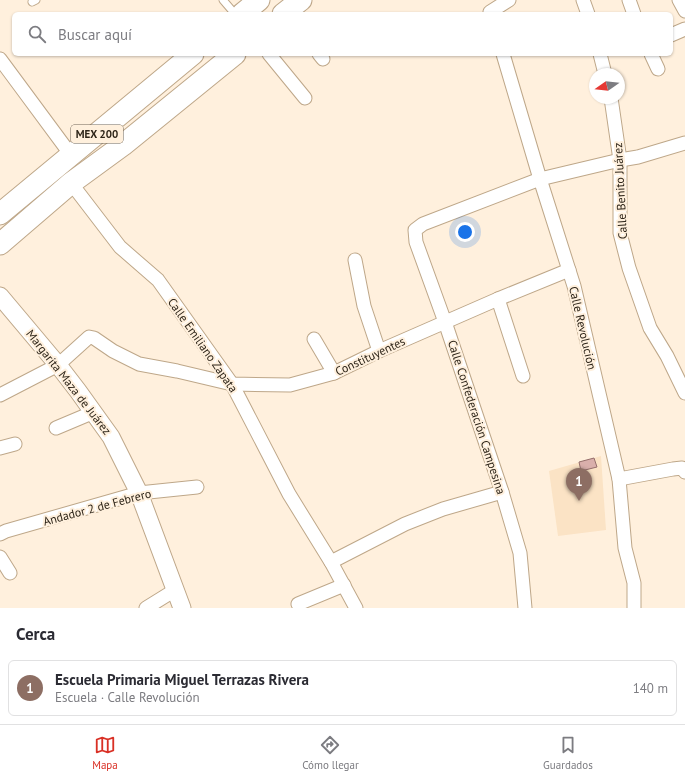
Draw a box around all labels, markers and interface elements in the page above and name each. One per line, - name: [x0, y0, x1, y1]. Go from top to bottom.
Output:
- search box: [12, 12, 673, 56]
- icon: search: [26, 23, 48, 45]
- text: Buscar aquí: [58, 25, 132, 44]
- north arrow: [589, 68, 625, 104]
- road number: MEX 200: [71, 125, 123, 143]
- street label: Calle Benito Juárez: [610, 142, 630, 240]
- your location: [455, 222, 475, 242]
- street label: Calle Revolución: [566, 285, 600, 371]
- street label: Calle Emiliano Zapata: [165, 295, 241, 395]
- street label: Margarita Maza de Juárez: [23, 326, 115, 438]
- street label: Constituyentes: [333, 333, 407, 379]
- street label: Calle Confederación Campesina: [445, 338, 509, 496]
- pin: 1: [566, 468, 592, 501]
- street label: Andador 2 de Febrero: [41, 485, 153, 529]
- text: Cerca: [16, 623, 55, 645]
- text: Escuela Primaria Miguel Terrazas Rivera: [55, 670, 309, 689]
- text: 1: [26, 680, 34, 697]
- text: 140 m: [633, 680, 668, 697]
- text: Escuela · Calle Revolución: [55, 689, 200, 706]
- tab: Mapa: [92, 734, 118, 772]
- tab: Cómo llegar: [302, 734, 359, 772]
- tab: Guardados: [543, 734, 593, 772]

